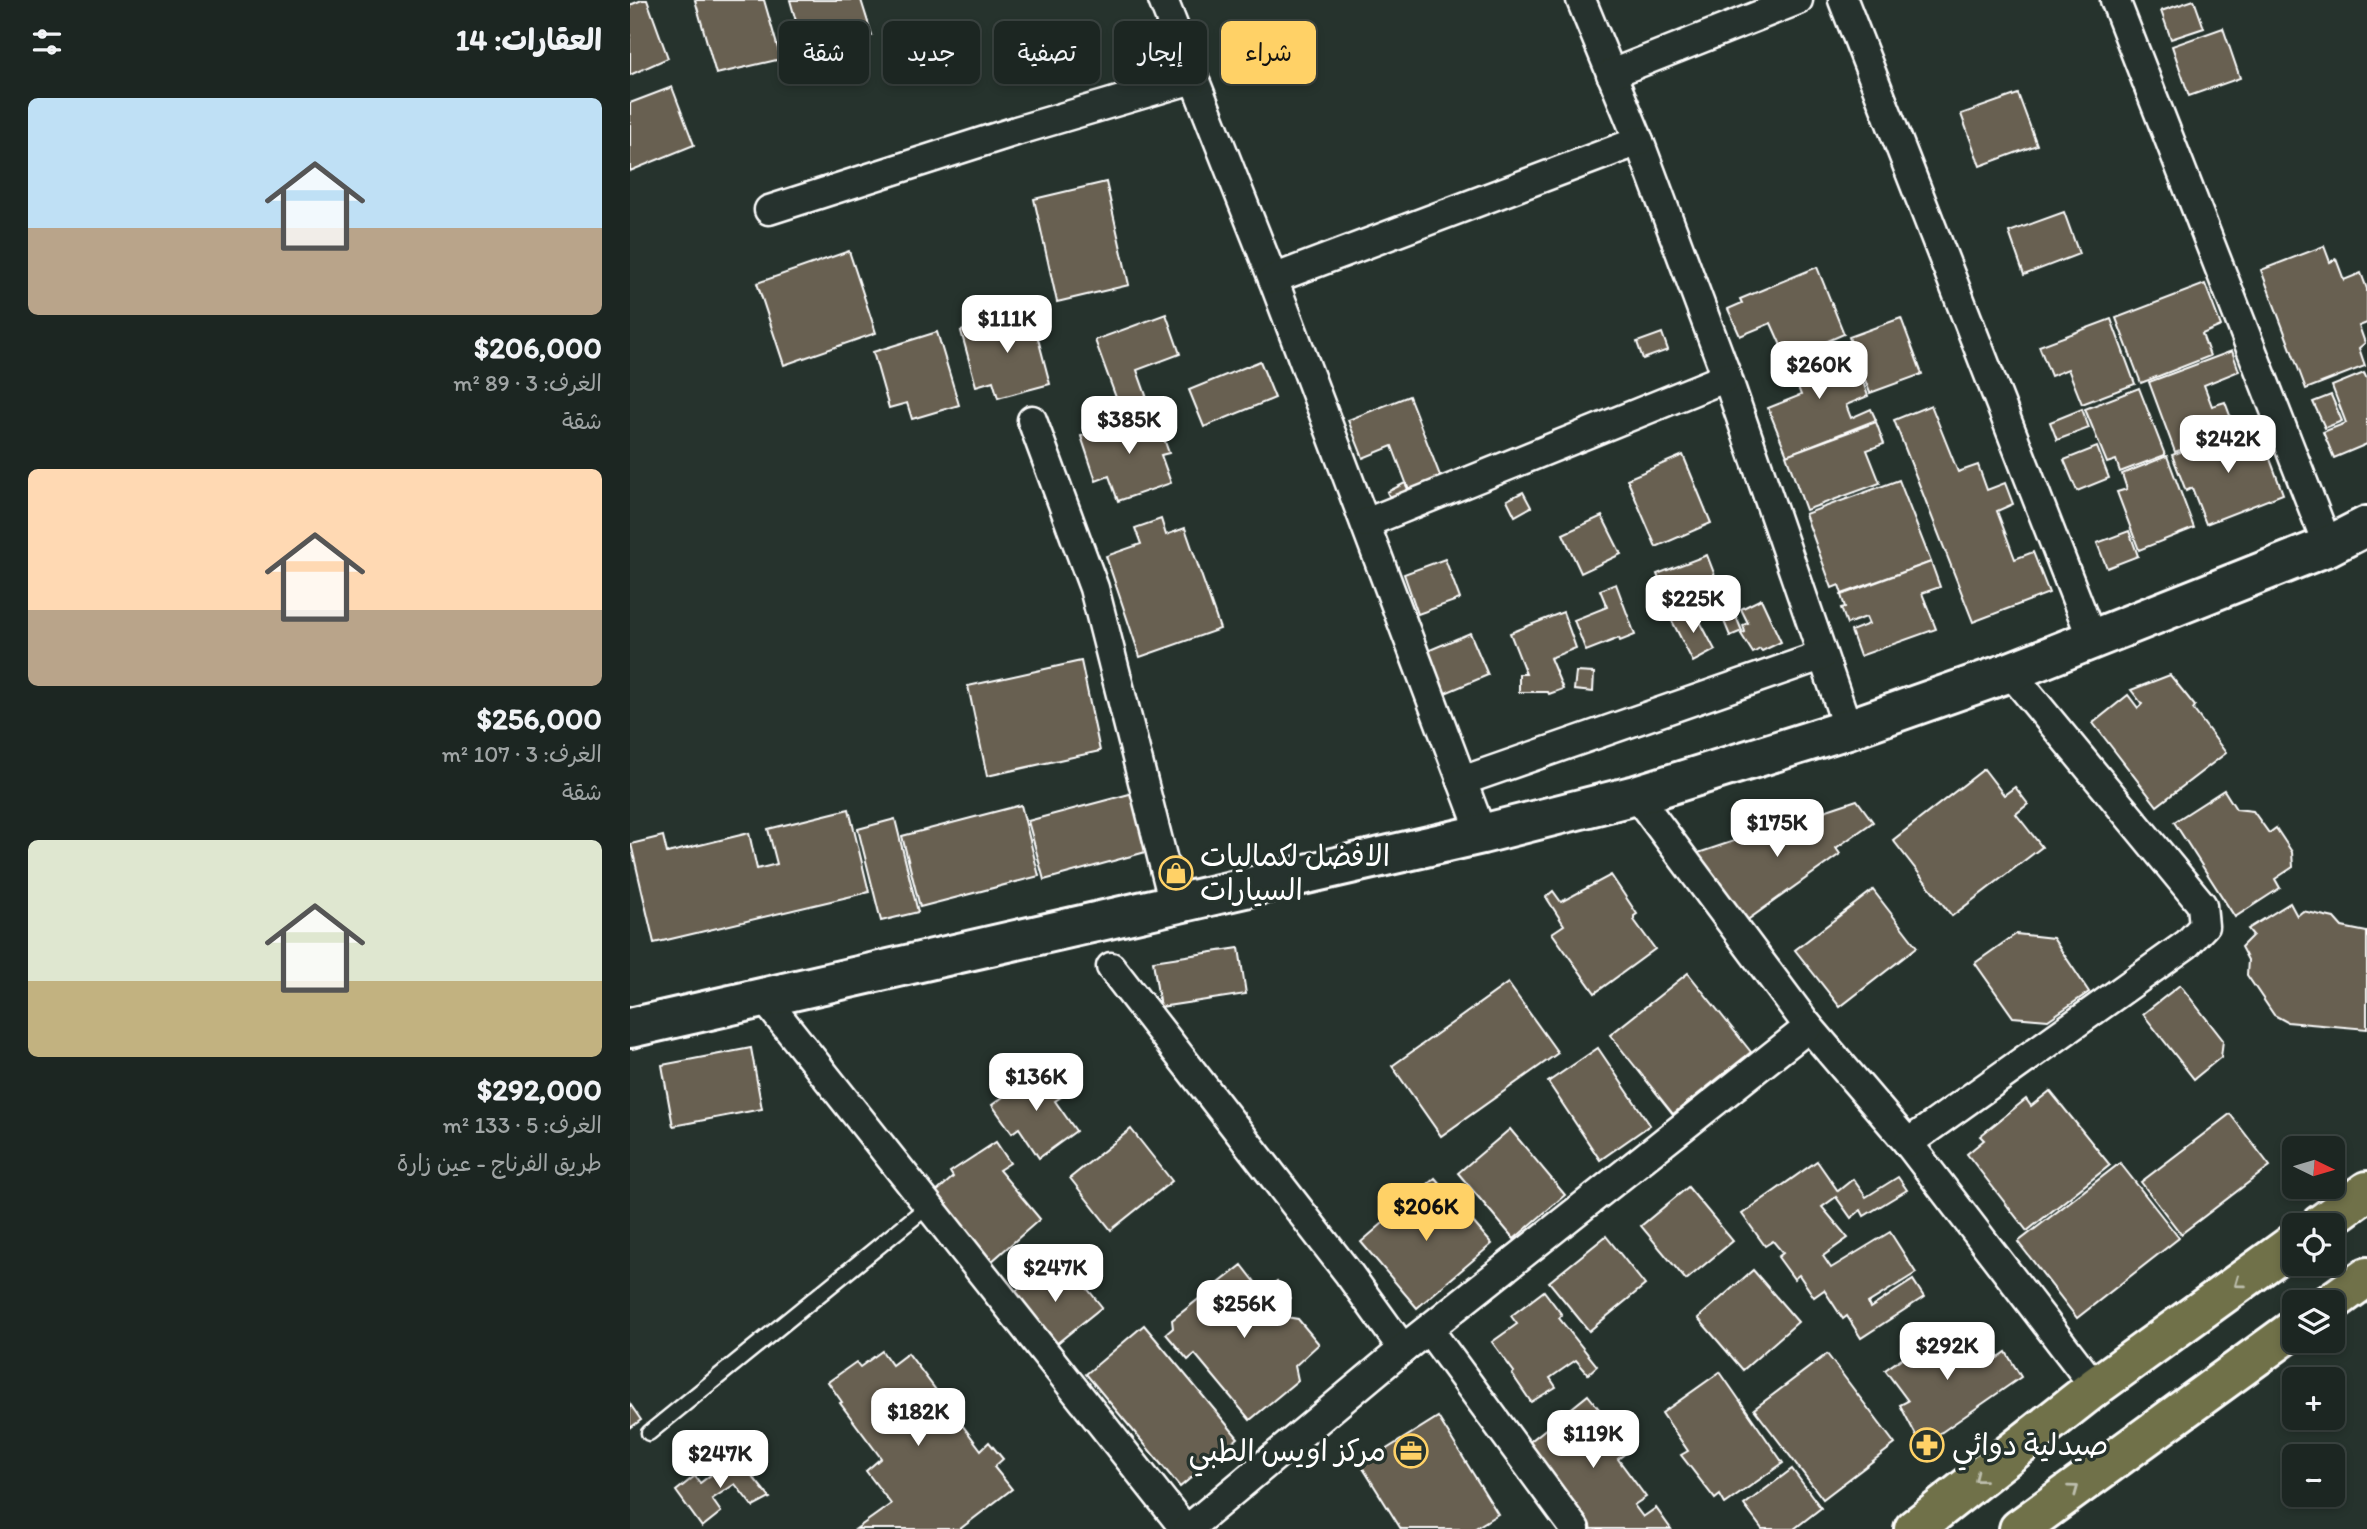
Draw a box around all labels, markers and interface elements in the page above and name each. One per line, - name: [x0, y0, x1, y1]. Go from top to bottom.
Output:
- text: العقارات: 14: [455, 21, 602, 58]
- chip: شقة: [779, 21, 869, 84]
- chip: جديد: [883, 21, 980, 84]
- chip: تصفية: [994, 21, 1100, 84]
- chip: إيجار: [1114, 21, 1207, 84]
- chip: شراء: [1221, 21, 1316, 84]
- icon: filters: [28, 23, 66, 61]
- icon: home: [252, 143, 378, 269]
- pin: $111K: [958, 296, 1056, 355]
- text: $111K: [978, 304, 1036, 332]
- text: $206,000: [474, 329, 602, 366]
- pin: $260K: [1770, 342, 1868, 401]
- text: $260K: [1787, 350, 1851, 378]
- text: الغرف: 3 · 89 m²: [453, 369, 602, 397]
- pin: $385K: [1080, 396, 1178, 456]
- text: $385K: [1097, 405, 1161, 433]
- text: شقة: [562, 407, 602, 435]
- pin: $242K: [2179, 416, 2277, 475]
- text: $242K: [2196, 424, 2260, 452]
- icon: home: [252, 514, 378, 640]
- pin: $225K: [1644, 576, 1742, 635]
- text: $225K: [1662, 584, 1724, 612]
- text: $256,000: [477, 700, 602, 737]
- text: الغرف: 3 · 107 m²: [442, 740, 602, 768]
- text: شقة: [562, 778, 602, 806]
- pin: $175K: [1728, 800, 1826, 859]
- text: $175K: [1747, 808, 1807, 836]
- place label: الافضل لكماليات السيارات: [1200, 837, 1390, 908]
- shop icon: الافضل لكماليات السيارات: [1157, 854, 1195, 892]
- icon: home: [252, 885, 378, 1011]
- pin: $136K: [987, 1054, 1085, 1113]
- text: $136K: [1005, 1062, 1067, 1090]
- text: $292,000: [477, 1071, 602, 1108]
- text: الغرف: 5 · 133 m²: [443, 1111, 602, 1139]
- north arrow: [2282, 1136, 2345, 1199]
- map controls: [2282, 1136, 2345, 1507]
- text: طريق الفرناج - عين زارة: [397, 1149, 602, 1177]
- pin: $206K: [1377, 1184, 1475, 1243]
- text: $206K: [1394, 1192, 1458, 1220]
- button: locate: [2282, 1213, 2345, 1276]
- pin: $247K: [1006, 1244, 1104, 1304]
- text: $247K: [1023, 1253, 1087, 1281]
- one-way arrow: [2234, 1275, 2247, 1287]
- pin: $256K: [1195, 1280, 1293, 1340]
- text: $256K: [1213, 1289, 1275, 1317]
- button: layers: [2282, 1290, 2345, 1353]
- pin: $292K: [1898, 1322, 1996, 1382]
- text: $292K: [1916, 1331, 1978, 1359]
- button: +: [2282, 1367, 2345, 1430]
- pin: $182K: [869, 1388, 967, 1448]
- text: $182K: [887, 1397, 949, 1425]
- pin: $119K: [1544, 1410, 1642, 1470]
- text: $119K: [1563, 1419, 1623, 1447]
- pharmacy icon: صيدلية دوائي: [1908, 1426, 1946, 1464]
- place label: صيدلية دوائي: [1952, 1426, 2108, 1471]
- pin: $247K: [671, 1430, 769, 1490]
- place label: مركز اويس الطبي: [1189, 1432, 1386, 1477]
- office icon: مركز اويس الطبي: [1392, 1432, 1430, 1470]
- text: $247K: [688, 1439, 752, 1467]
- button: −: [2282, 1444, 2345, 1507]
- one-way arrow: [1974, 1470, 1986, 1483]
- one-way arrow: [2066, 1485, 2079, 1497]

